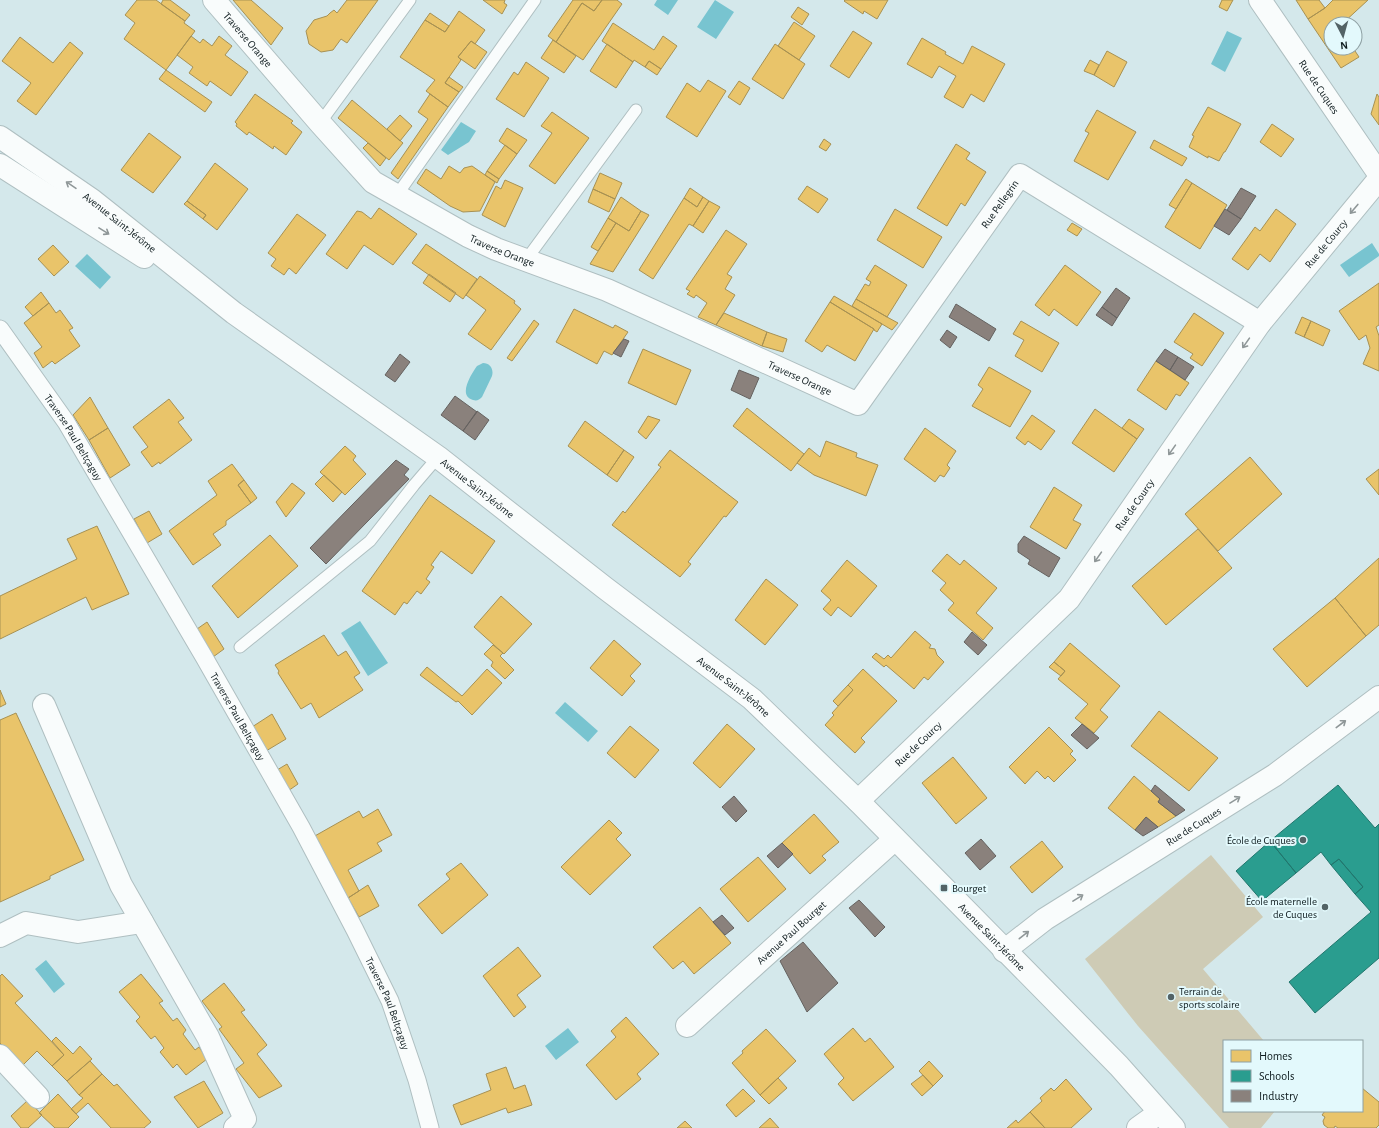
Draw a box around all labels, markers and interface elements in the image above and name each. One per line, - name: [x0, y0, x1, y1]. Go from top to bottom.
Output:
- street label: Traverse Orange: [221, 10, 274, 69]
- north arrow: [1323, 16, 1363, 56]
- text: N: [1340, 40, 1348, 51]
- street label: Rue de Cuques: [1297, 58, 1341, 116]
- street label: Rue Pellegrin: [979, 178, 1021, 230]
- one-way arrow: [65, 181, 77, 189]
- street label: Avenue Saint-Jérôme: [81, 191, 158, 255]
- one-way arrow: [1350, 204, 1359, 215]
- street label: Rue de Courcy: [1303, 217, 1350, 270]
- one-way arrow: [98, 228, 110, 236]
- street label: Traverse Orange: [468, 233, 536, 269]
- one-way arrow: [1242, 337, 1250, 348]
- street label: Traverse Orange: [766, 359, 833, 397]
- street label: Traverse Paul Beltçaguy: [42, 392, 104, 483]
- one-way arrow: [1168, 444, 1176, 455]
- street label: Avenue Saint-Jérôme: [439, 456, 516, 520]
- street label: Rue de Courcy: [1113, 477, 1157, 533]
- one-way arrow: [1094, 551, 1102, 562]
- street label: Avenue Saint-Jérôme: [695, 655, 772, 719]
- street label: Traverse Paul Beltçaguy: [208, 671, 267, 763]
- street label: Rue de Courcy: [893, 719, 944, 769]
- one-way arrow: [1336, 720, 1347, 729]
- one-way arrow: [1229, 795, 1241, 803]
- street label: Rue de Cuques: [1164, 805, 1223, 848]
- place label: École de Cuques: [1227, 834, 1295, 846]
- marker: École de Cuques: [1298, 835, 1308, 845]
- marker: Bourget: [939, 883, 949, 893]
- place label: Bourget: [952, 883, 987, 894]
- one-way arrow: [1072, 894, 1083, 902]
- place label: École maternelle de Cuques: [1246, 895, 1317, 920]
- street label: Avenue Paul Bourget: [755, 899, 829, 967]
- street label: Avenue Saint-Jérôme: [956, 901, 1027, 973]
- marker: École maternelle de Cuques: [1320, 902, 1330, 912]
- one-way arrow: [1019, 930, 1030, 939]
- street label: Traverse Paul Beltçaguy: [363, 955, 411, 1052]
- place label: Terrain de sports scolaire: [1179, 986, 1240, 1010]
- marker: Terrain de sports scolaire: [1166, 992, 1176, 1002]
- legend: [1223, 1040, 1363, 1112]
- text: Homes: [1259, 1050, 1292, 1062]
- text: Schools: [1259, 1070, 1294, 1082]
- text: Industry: [1259, 1090, 1298, 1103]

